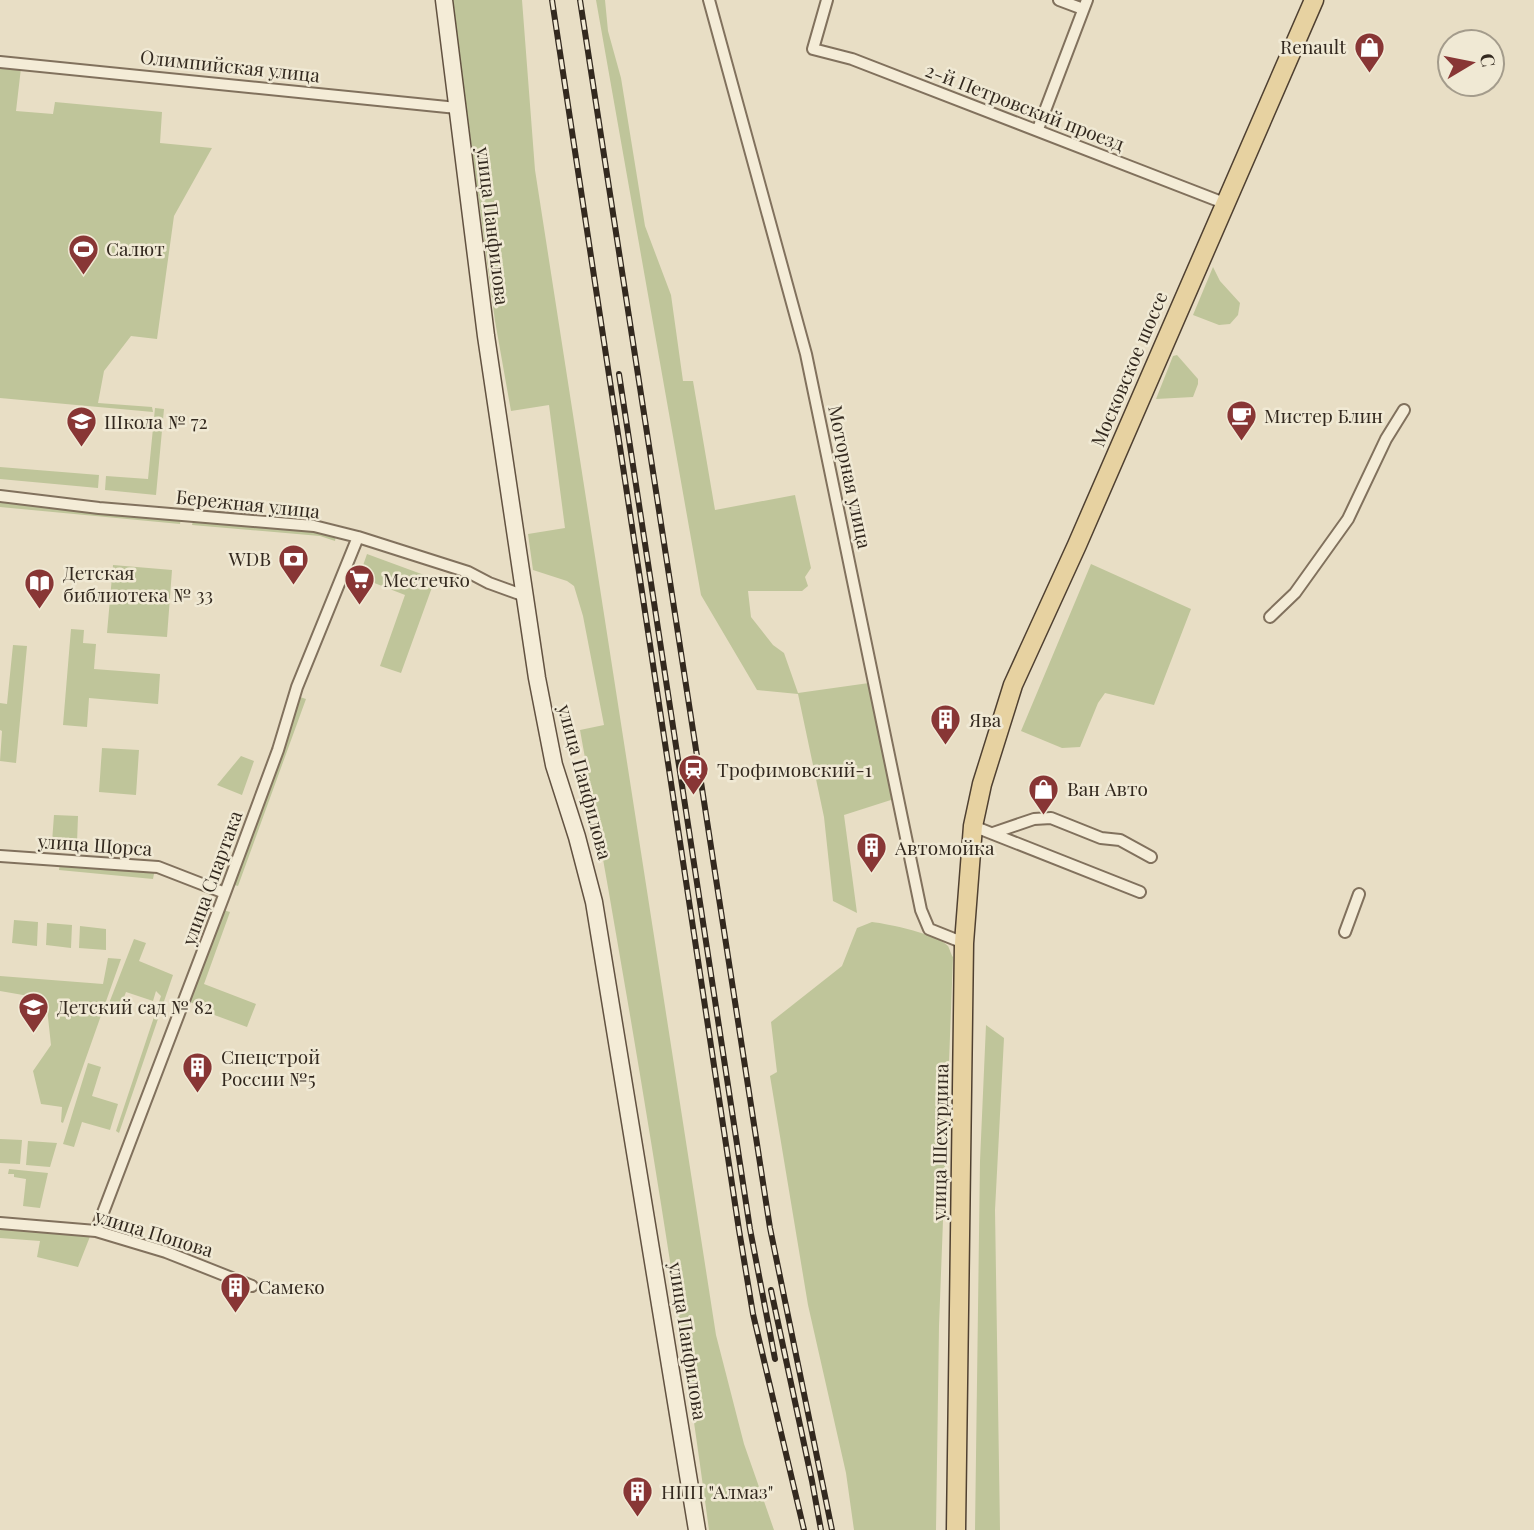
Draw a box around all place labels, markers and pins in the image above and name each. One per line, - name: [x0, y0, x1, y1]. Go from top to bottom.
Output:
- shop icon: Renault: [1352, 30, 1386, 74]
- place label: Renault: [1280, 33, 1346, 59]
- sports icon: Салют: [66, 232, 100, 276]
- place label: Салют: [106, 235, 165, 261]
- cafe icon: Мистер Блин: [1224, 399, 1258, 443]
- place label: Мистер Блин: [1264, 402, 1383, 428]
- school or university icon: Школа № 72: [64, 405, 98, 449]
- place label: Школа № 72: [104, 408, 208, 434]
- bank icon: WDB: [277, 542, 311, 586]
- place label: WDB: [227, 545, 271, 571]
- place label: Детская библиотека № 33: [63, 559, 213, 607]
- supermarket icon: Местечко: [343, 563, 377, 607]
- place label: Местечко: [383, 566, 470, 592]
- library icon: Детская библиотека № 33: [23, 567, 57, 611]
- building icon: Ява: [929, 703, 963, 747]
- place label: Ява: [968, 706, 1002, 732]
- station icon: Трофимовский-1: [677, 753, 711, 797]
- place label: Трофимовский-1: [717, 756, 872, 782]
- shop icon: Ван Авто: [1027, 772, 1061, 816]
- place label: Ван Авто: [1067, 775, 1148, 801]
- building icon: Автомойка: [855, 831, 889, 875]
- place label: Автомойка: [894, 834, 995, 860]
- school or university icon: Детский сад № 82: [17, 990, 51, 1034]
- place label: Детский сад № 82: [57, 993, 213, 1019]
- place label: Спецстрой России №5: [221, 1043, 320, 1091]
- building icon: Спецстрой России №5: [181, 1051, 215, 1095]
- building icon: Самеко: [218, 1270, 252, 1314]
- place label: Самеко: [258, 1273, 325, 1299]
- building icon: НПП "Алмаз": [621, 1475, 655, 1519]
- place label: НПП "Алмаз": [661, 1478, 773, 1504]

